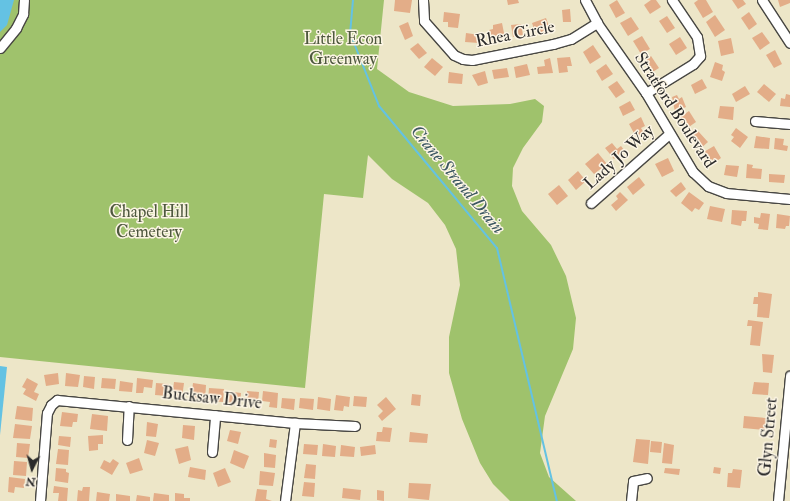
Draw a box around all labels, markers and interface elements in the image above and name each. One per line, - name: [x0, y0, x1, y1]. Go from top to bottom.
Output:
- street label: Rhea Circle: [474, 16, 556, 52]
- park label: Little Econ Greenway: [304, 29, 382, 69]
- street label: Stratford Boulevard: [630, 48, 720, 172]
- street label: Lady Jo Way: [580, 120, 658, 194]
- water label: Crane Strand Drain: [405, 121, 509, 239]
- park label: Chapel Hill Cemetery: [109, 202, 189, 242]
- street label: Bucksaw Drive: [161, 383, 263, 413]
- street label: Glyn Street: [754, 397, 782, 477]
- north arrow: [12, 449, 52, 489]
- text: N: [25, 474, 36, 488]

